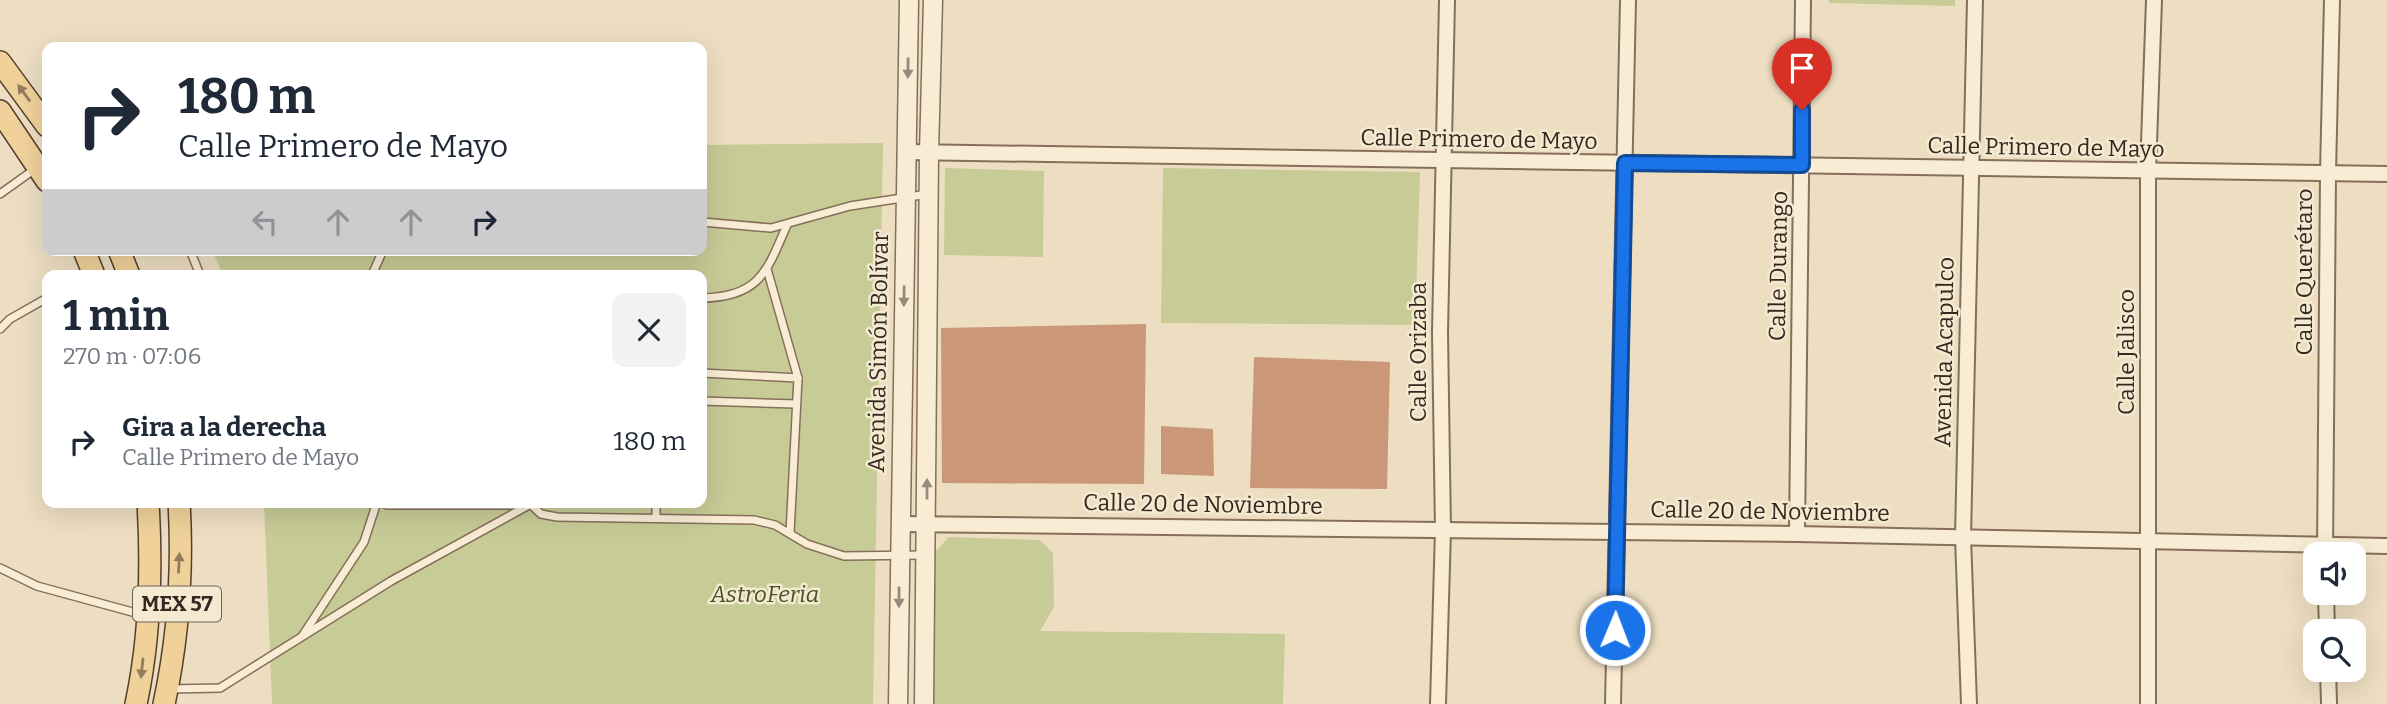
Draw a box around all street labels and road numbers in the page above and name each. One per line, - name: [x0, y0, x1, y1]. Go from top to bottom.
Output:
- street label: Calle Primero de Mayo: [1360, 123, 1598, 155]
- street label: Calle Primero de Mayo: [1927, 131, 2165, 163]
- street label: Calle Querétaro: [2290, 188, 2318, 356]
- street label: Calle Durango: [1763, 191, 1793, 341]
- street label: Avenida Simón Bolívar: [862, 231, 894, 473]
- street label: Avenida Acapulco: [1928, 257, 1960, 447]
- street label: Calle Orizaba: [1404, 281, 1432, 422]
- street label: Calle Jalisco: [2112, 289, 2140, 415]
- street label: Calle 20 de Noviembre: [1083, 488, 1323, 520]
- street label: Calle 20 de Noviembre: [1650, 495, 1890, 527]
- road number: MEX 57: [133, 586, 221, 622]

